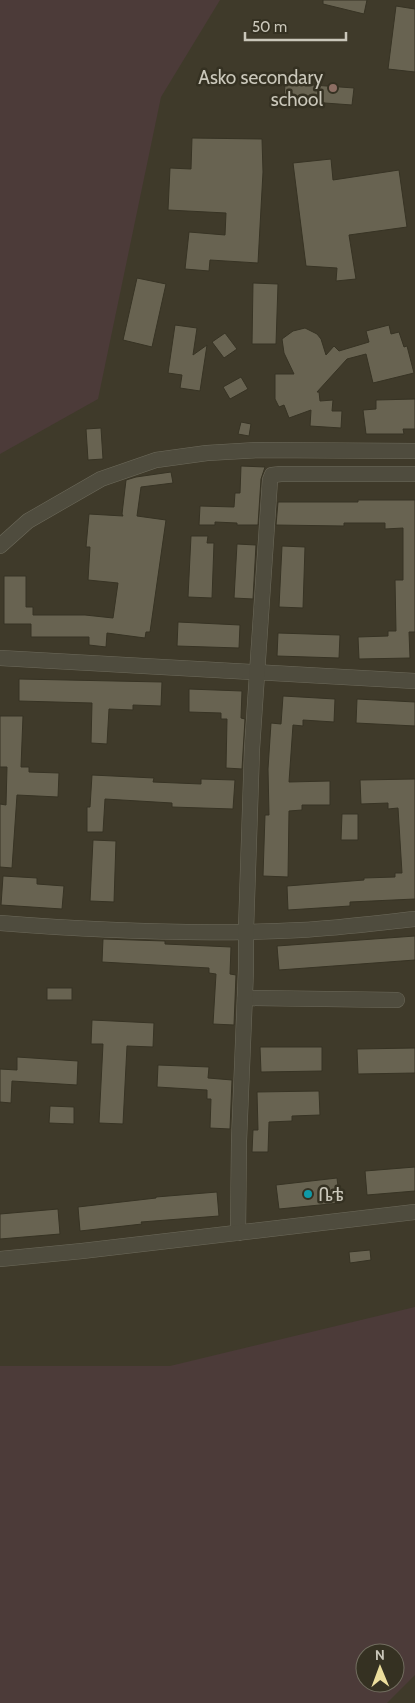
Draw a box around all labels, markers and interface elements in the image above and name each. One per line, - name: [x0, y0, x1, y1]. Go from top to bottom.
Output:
- scale bar: [245, 10, 346, 42]
- text: 50 m: [252, 18, 287, 36]
- place label: Asko secondary school: [198, 66, 324, 111]
- marker: Asko secondary school: [327, 82, 339, 94]
- place label: ቤቴ: [318, 1183, 344, 1206]
- marker: ቤቴ: [302, 1188, 314, 1200]
- north arrow: [355, 1643, 405, 1693]
- text: N: [375, 1646, 385, 1664]

